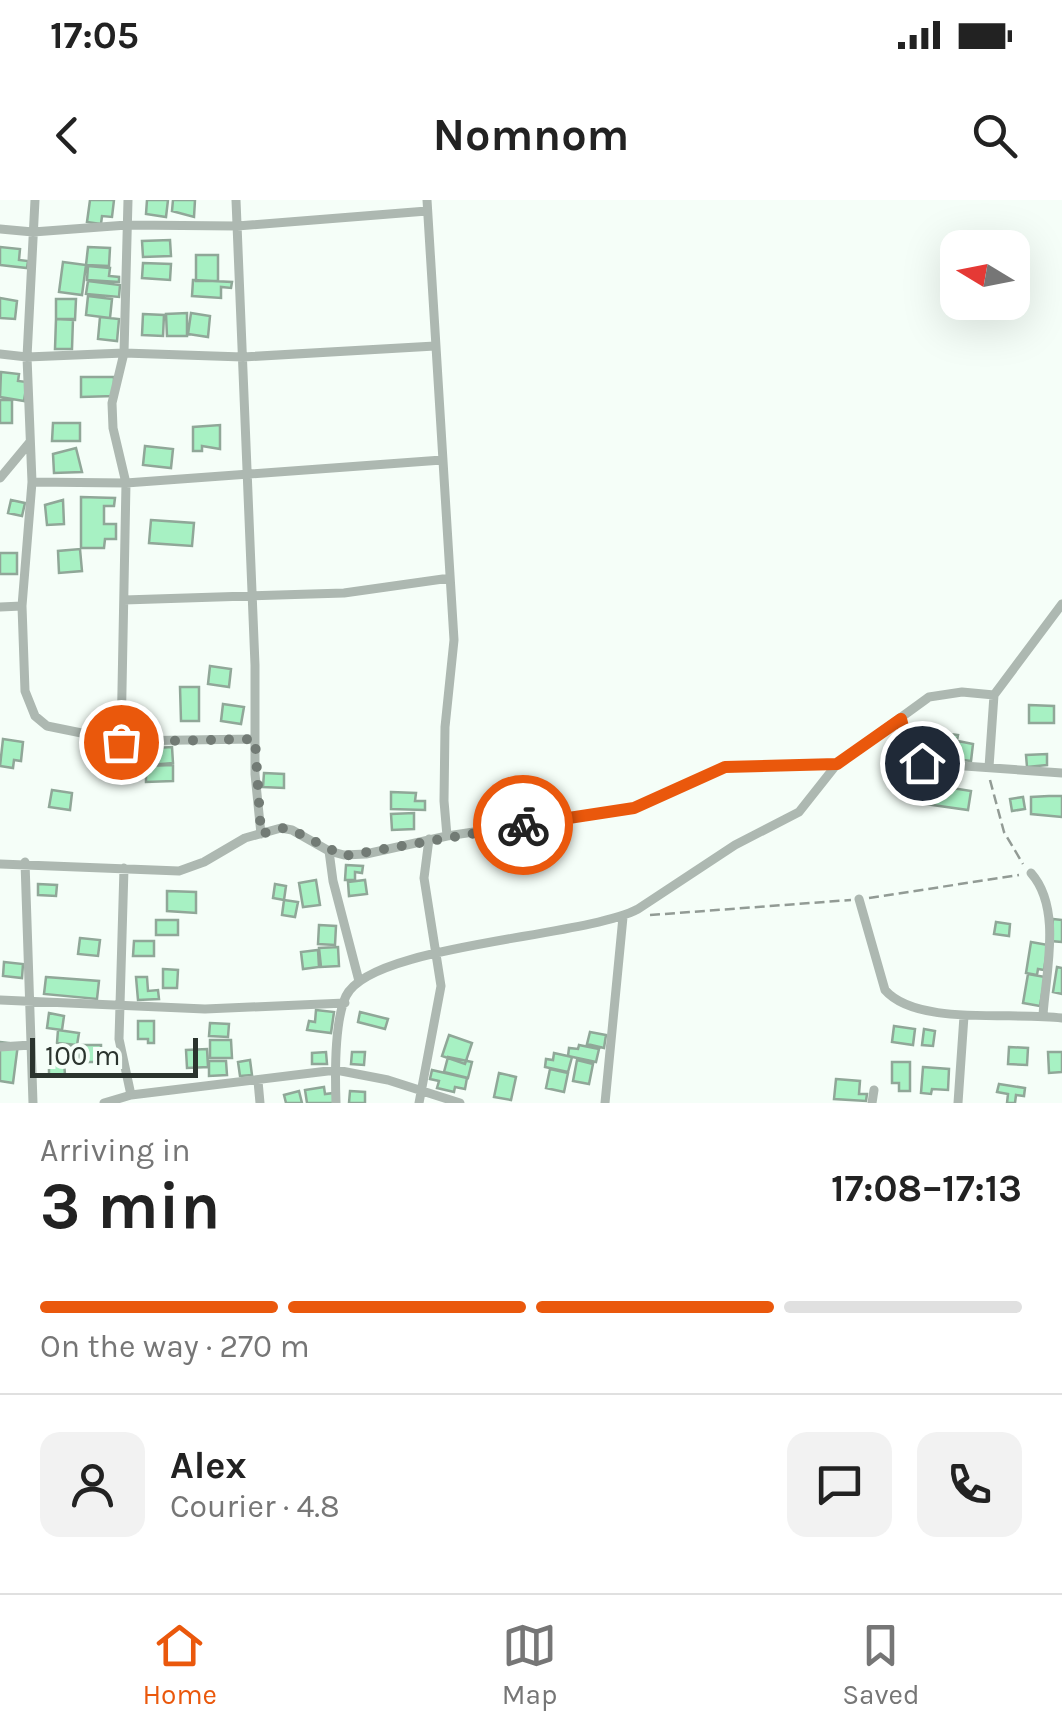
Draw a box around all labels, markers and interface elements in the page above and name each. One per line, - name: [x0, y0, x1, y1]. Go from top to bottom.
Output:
- text: 17:05: [50, 13, 139, 58]
- icon: back: [40, 108, 95, 163]
- icon: search: [967, 108, 1022, 163]
- text: Nomnom: [433, 109, 629, 161]
- north arrow: [940, 230, 1030, 320]
- map controls: [940, 230, 1030, 320]
- pin: [79, 700, 164, 785]
- icon: bag: [94, 715, 149, 770]
- pin: [880, 721, 965, 806]
- icon: home: [895, 736, 950, 791]
- courier: [473, 775, 573, 875]
- icon: bike: [496, 798, 551, 853]
- scale bar: [30, 1033, 198, 1078]
- text: 100 m: [45, 1039, 120, 1072]
- text: Arriving in: [40, 1132, 191, 1169]
- text: 17:08–17:13: [831, 1166, 1022, 1211]
- text: 3 min: [40, 1168, 220, 1244]
- text: On the way · 270 m: [40, 1328, 310, 1365]
- button: person: [40, 1432, 145, 1537]
- button: chat: [787, 1432, 892, 1537]
- button: phone: [917, 1432, 1022, 1537]
- text: Alex: [170, 1443, 247, 1488]
- text: Courier · 4.8: [170, 1488, 340, 1525]
- tab: Home: [142, 1618, 217, 1711]
- tab: Map: [502, 1618, 557, 1711]
- tab: Saved: [842, 1618, 920, 1711]

